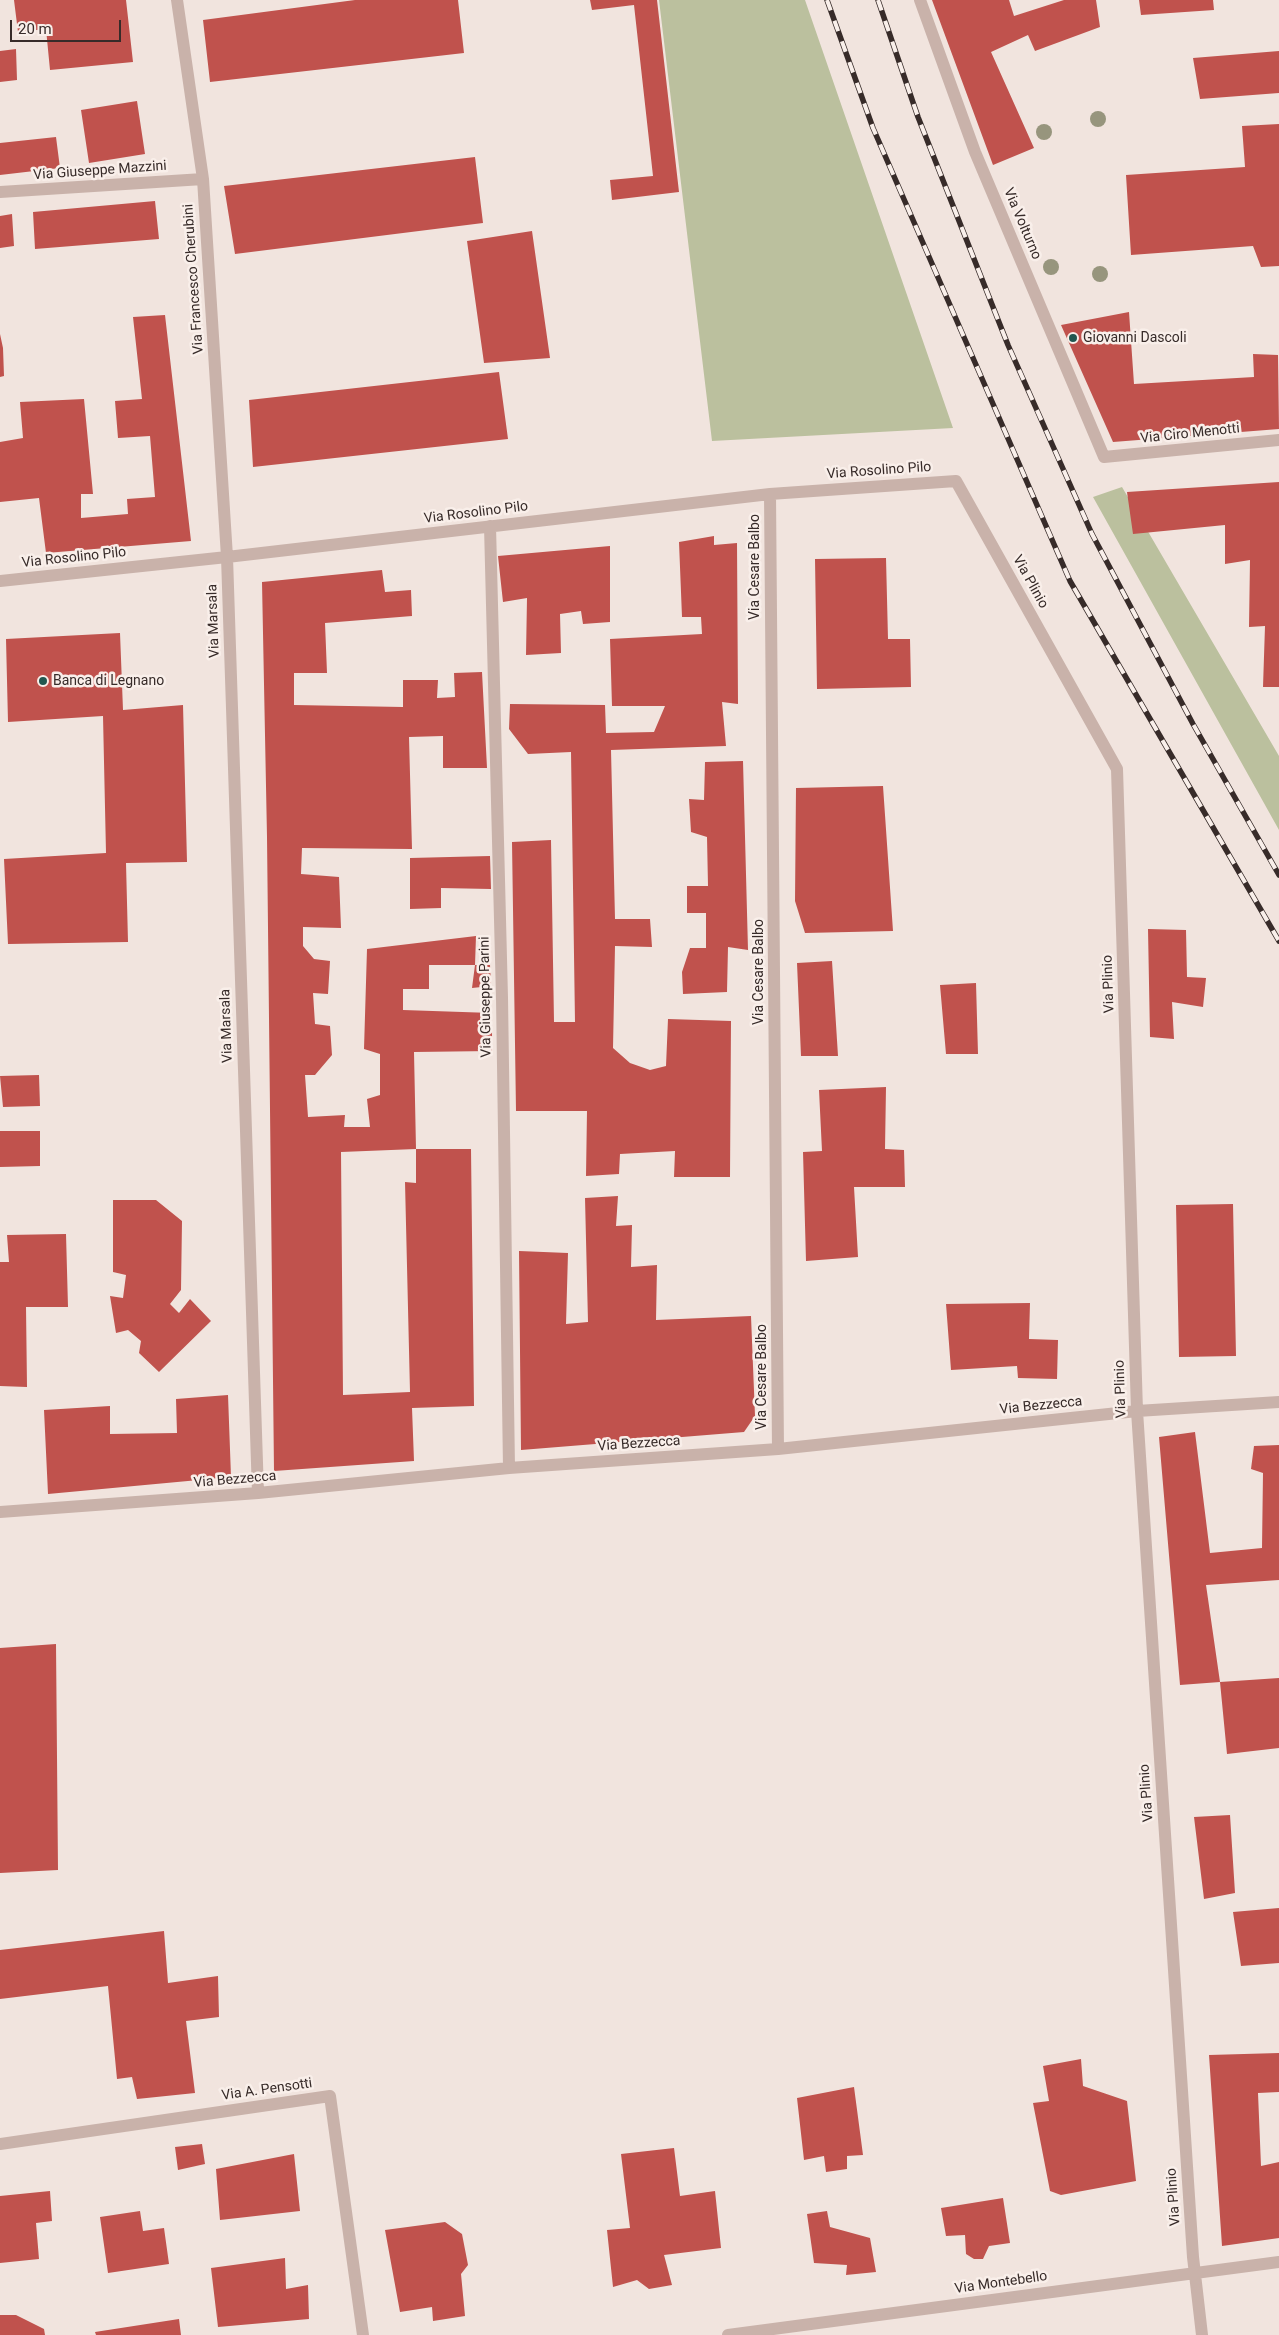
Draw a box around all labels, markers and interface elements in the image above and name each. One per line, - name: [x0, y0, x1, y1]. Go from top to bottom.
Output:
- scale bar: [12, 10, 124, 42]
- text: 20 m: [18, 20, 52, 38]
- street label: Via Giuseppe Mazzini: [33, 158, 167, 184]
- street label: Via Volturno: [999, 186, 1045, 262]
- street label: Via Francesco Cherubini: [180, 203, 208, 355]
- place label: Giovanni Dascoli: [1083, 330, 1187, 346]
- marker: Giovanni Dascoli: [1067, 332, 1079, 344]
- street label: Via Ciro Menotti: [1139, 420, 1241, 448]
- street label: Via Rosolino Pilo: [826, 459, 932, 483]
- street label: Via Rosolino Pilo: [423, 498, 529, 528]
- street label: Via Cesare Balbo: [747, 514, 763, 620]
- street label: Via Rosolino Pilo: [21, 544, 127, 572]
- street label: Via Plinio: [1009, 552, 1051, 612]
- street label: Via Marsala: [204, 584, 224, 658]
- place label: Banca di Legnano: [53, 673, 164, 689]
- marker: Banca di Legnano: [37, 675, 49, 687]
- street label: Via Cesare Balbo: [751, 919, 767, 1025]
- street label: Via Giuseppe Parini: [477, 936, 495, 1058]
- street label: Via Plinio: [1100, 955, 1118, 1013]
- street label: Via Marsala: [217, 989, 237, 1063]
- street label: Via Cesare Balbo: [754, 1324, 770, 1430]
- street label: Via Plinio: [1112, 1360, 1130, 1418]
- street label: Via Bezzecca: [999, 1393, 1083, 1419]
- street label: Via Bezzecca: [597, 1433, 681, 1455]
- street label: Via Bezzecca: [193, 1468, 277, 1492]
- street label: Via Plinio: [1137, 1763, 1157, 1823]
- street label: Via A. Pensotti: [221, 2075, 313, 2105]
- street label: Via Plinio: [1164, 2167, 1184, 2227]
- street label: Via Montebello: [954, 2268, 1048, 2298]

